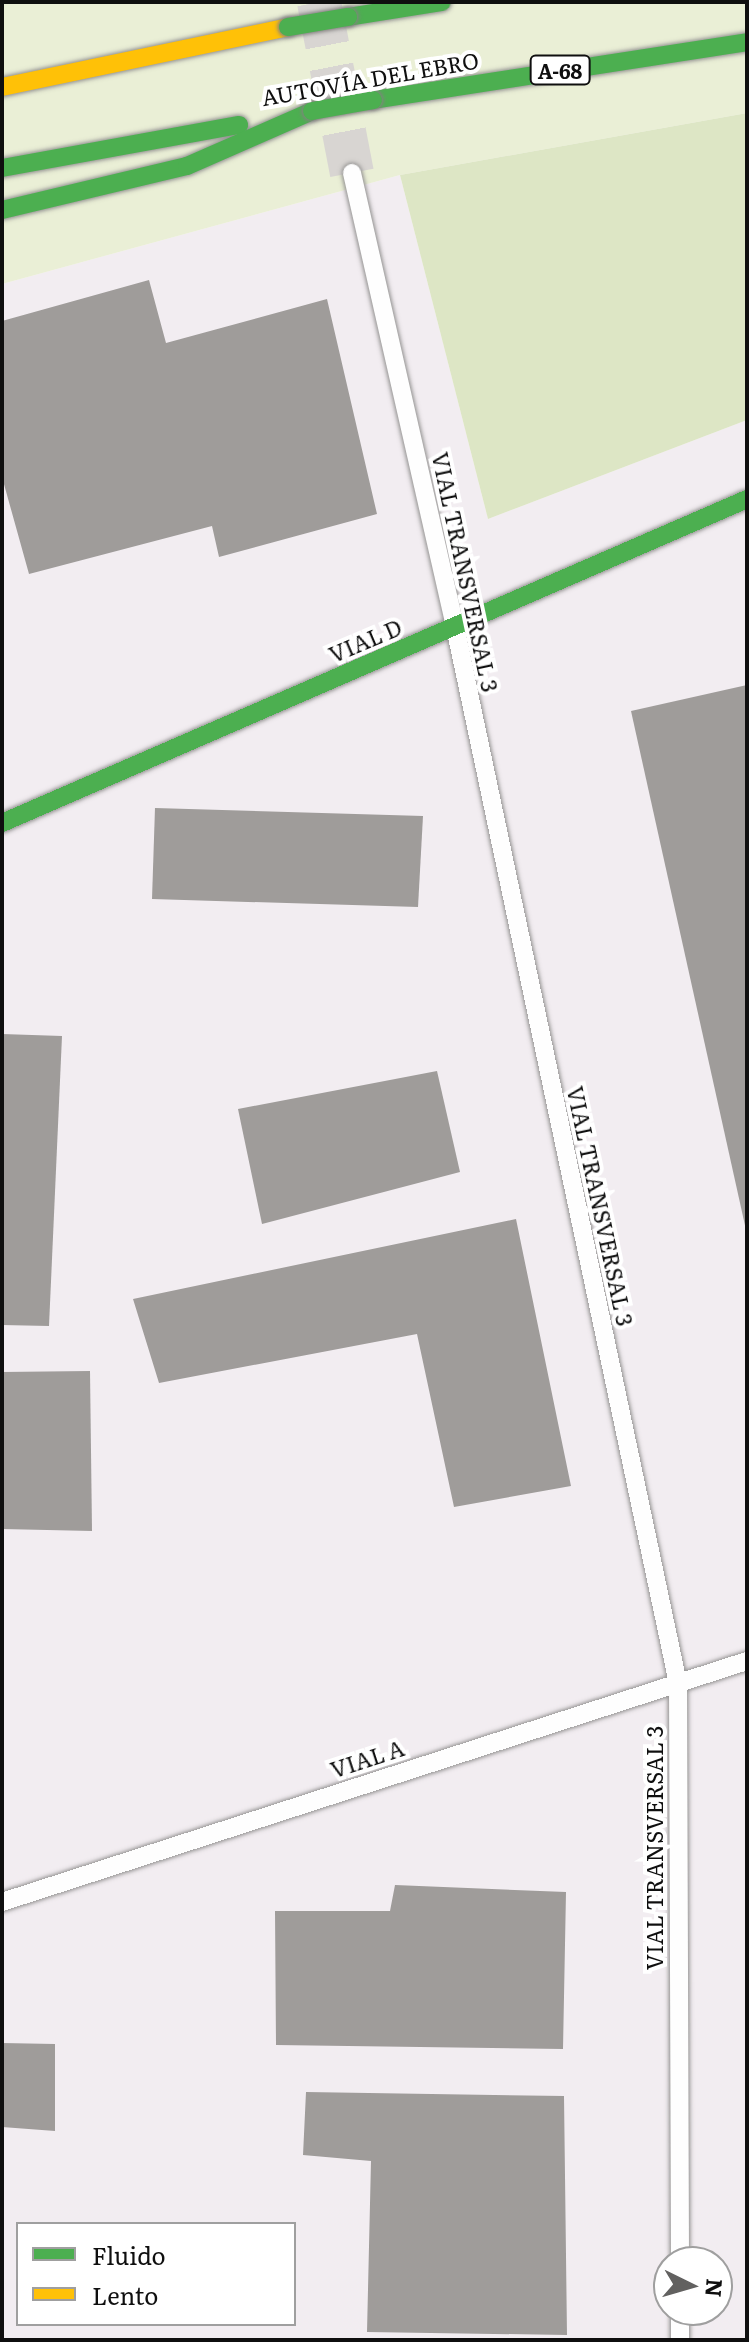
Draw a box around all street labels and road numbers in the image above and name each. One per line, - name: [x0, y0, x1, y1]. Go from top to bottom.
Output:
- street label: AUTOVÍA DEL EBRO: [259, 46, 481, 110]
- road number: A-68: [528, 54, 592, 86]
- street label: VIAL TRANSVERSAL 3: [428, 450, 504, 694]
- street label: VIAL D: [325, 613, 405, 667]
- street label: VIAL TRANSVERSAL 3: [563, 1084, 639, 1328]
- street label: VIAL TRANSVERSAL 3: [641, 1726, 667, 1970]
- street label: VIAL A: [327, 1734, 407, 1782]

